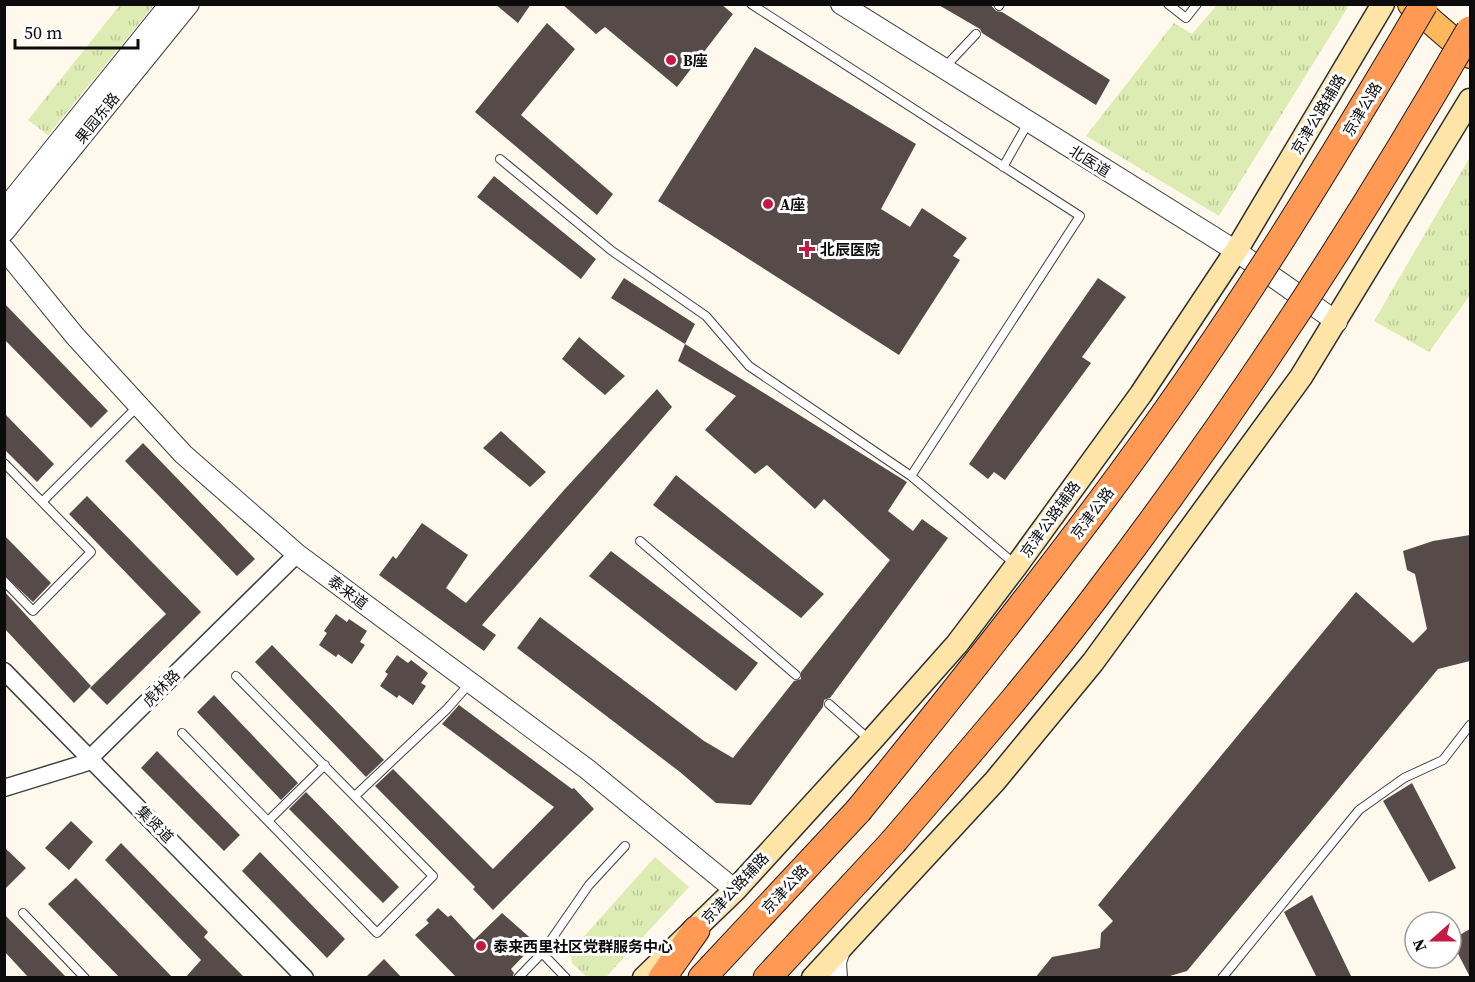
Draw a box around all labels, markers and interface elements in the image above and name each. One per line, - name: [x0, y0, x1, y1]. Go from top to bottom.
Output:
- scale bar: [15, 12, 138, 50]
- text: 50 m: [24, 20, 62, 45]
- place label: B座: [683, 50, 708, 71]
- marker: B座: [664, 53, 678, 67]
- street label: 京津公路辅路: [1286, 70, 1350, 158]
- street label: 京津公路: [1338, 78, 1386, 140]
- street label: 果园东路: [70, 88, 124, 148]
- street label: 北医道: [1065, 140, 1115, 182]
- place label: A座: [780, 194, 805, 215]
- marker: A座: [761, 197, 775, 211]
- place label: 北辰医院: [820, 239, 880, 260]
- marker: 北辰医院: [798, 240, 816, 258]
- street label: 京津公路辅路: [1015, 476, 1085, 562]
- street label: 京津公路: [1066, 483, 1118, 543]
- street label: 泰来道: [324, 570, 372, 614]
- street label: 虎林路: [138, 665, 184, 711]
- street label: 集贤道: [132, 801, 178, 847]
- street label: 京津公路辅路: [697, 848, 773, 928]
- street label: 京津公路: [757, 860, 813, 918]
- north arrow: [1403, 910, 1463, 970]
- place label: 泰来西里社区党群服务中心: [493, 936, 673, 957]
- text: N: [1407, 936, 1431, 955]
- marker: 泰来西里社区党群服务中心: [474, 939, 488, 953]

